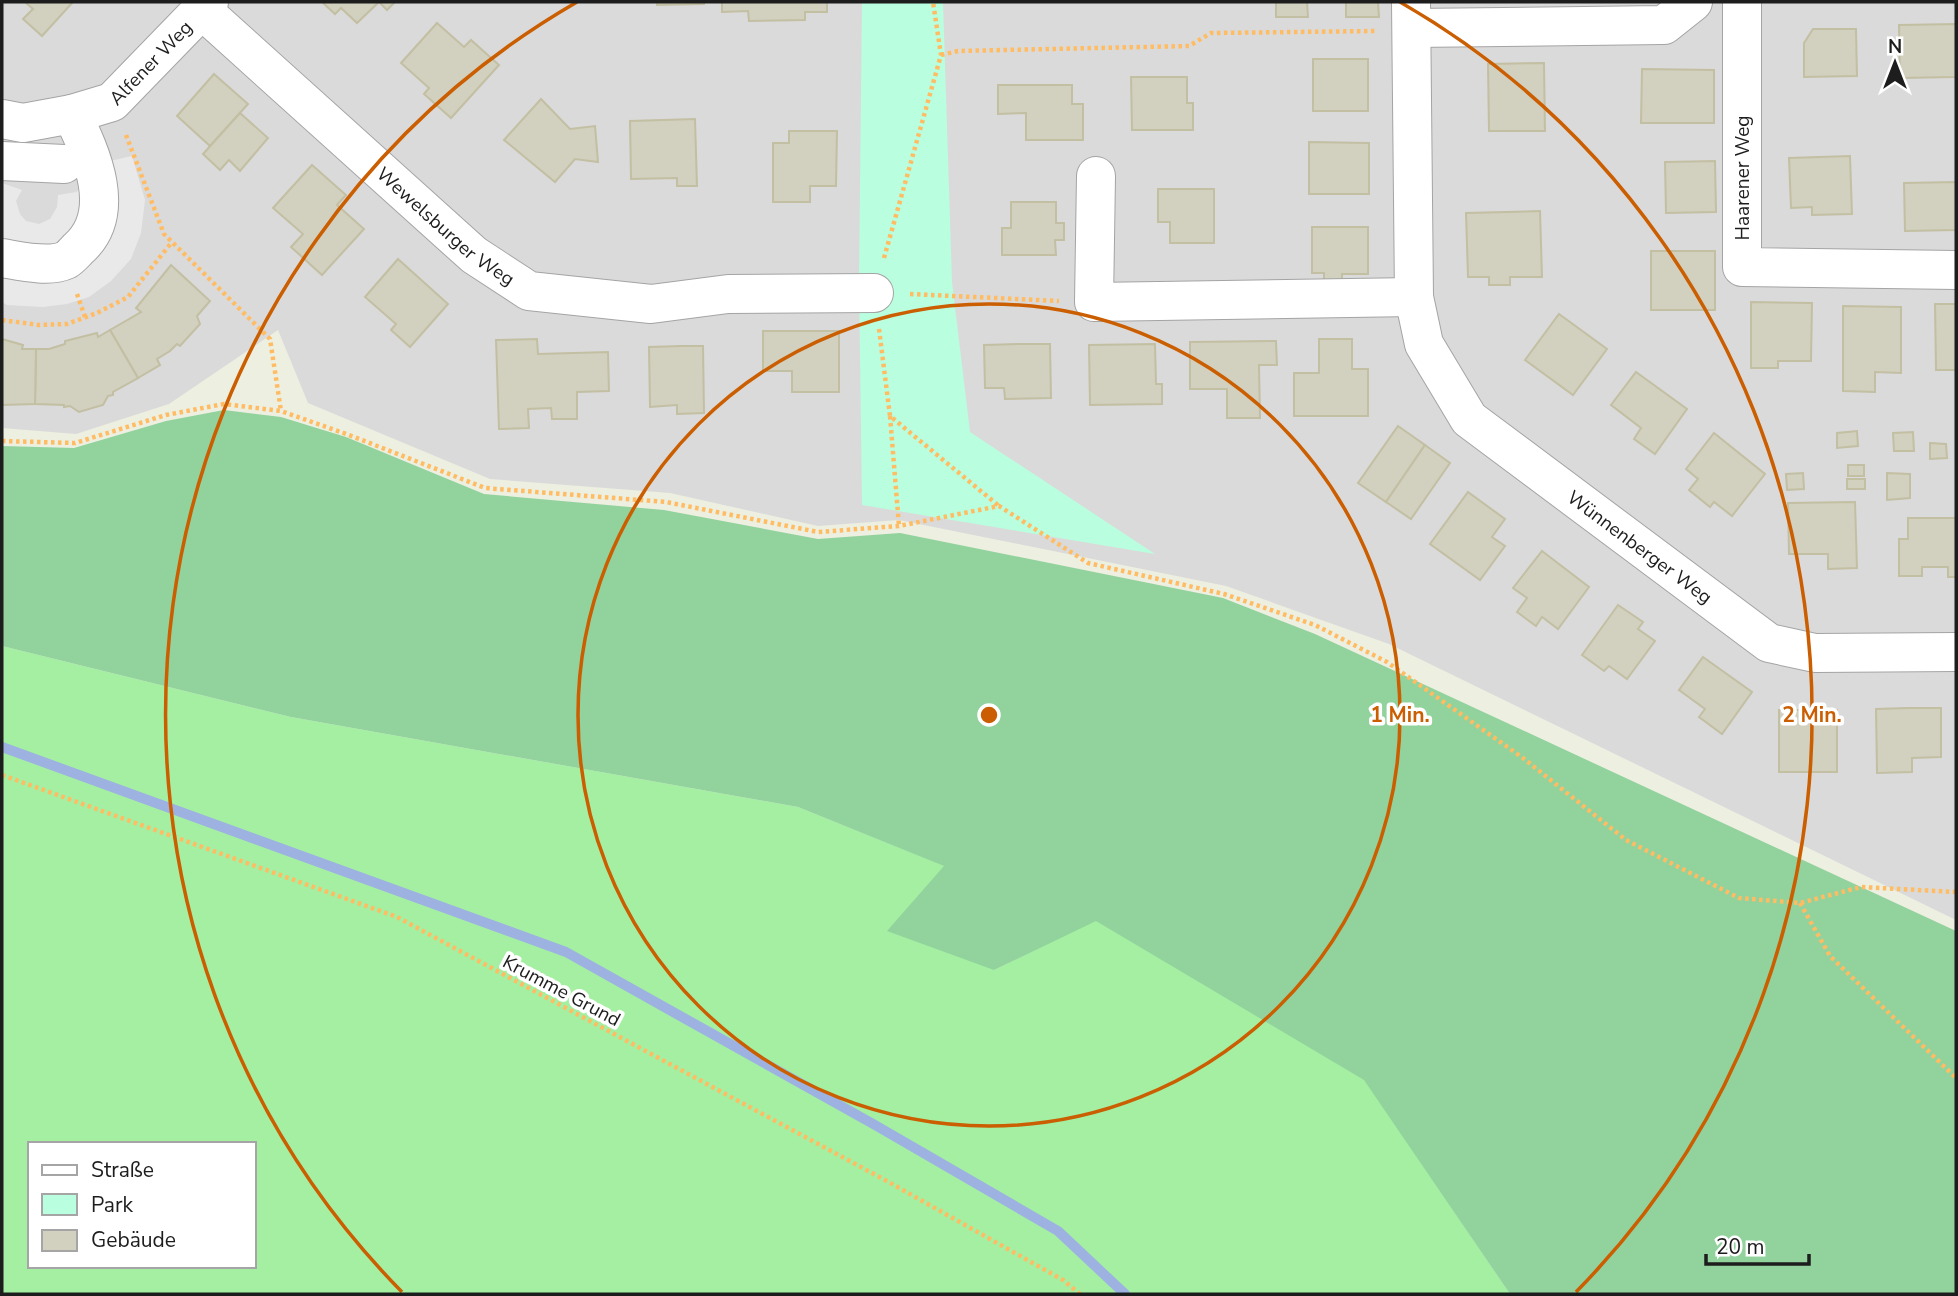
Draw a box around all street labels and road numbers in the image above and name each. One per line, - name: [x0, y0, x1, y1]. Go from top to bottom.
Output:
- street label: Alfener Weg: [104, 15, 198, 111]
- street label: Haarener Weg: [1730, 115, 1756, 241]
- street label: Wewelsburger Weg: [371, 161, 519, 292]
- street label: Wünnenberger Weg: [1562, 485, 1717, 610]
- street label: Krumme Grund: [498, 949, 625, 1033]

